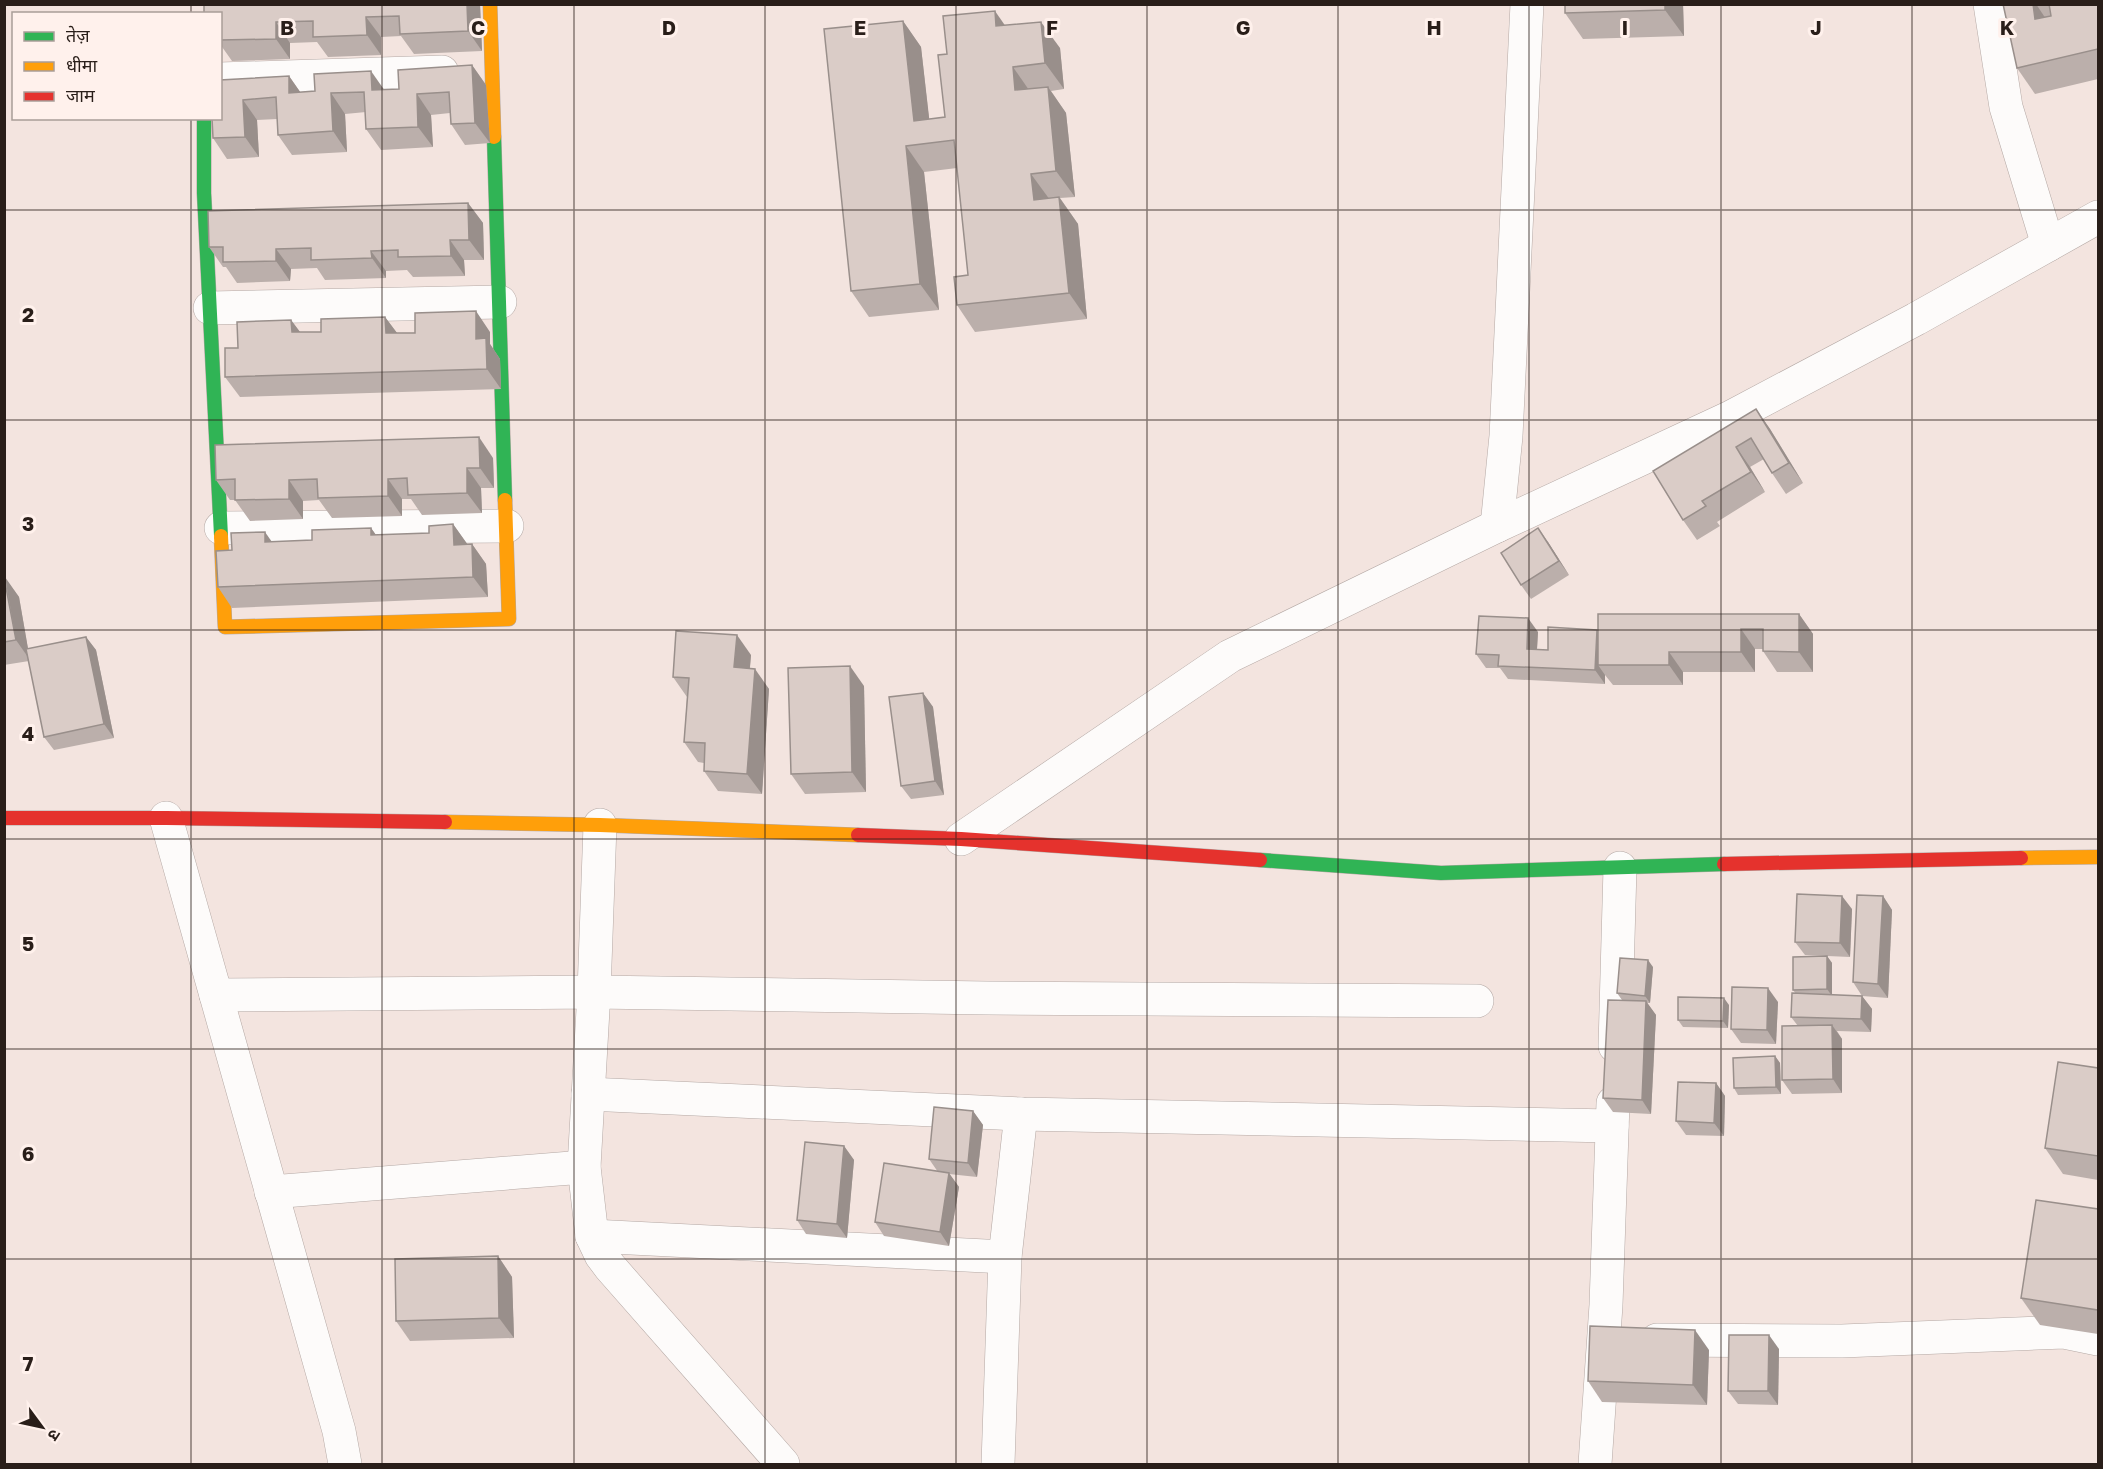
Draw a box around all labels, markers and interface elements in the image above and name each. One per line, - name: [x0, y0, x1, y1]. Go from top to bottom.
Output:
- legend: [12, 12, 222, 120]
- text: B: [280, 15, 294, 39]
- text: C: [471, 15, 485, 39]
- text: D: [662, 15, 676, 39]
- text: E: [854, 15, 866, 39]
- text: F: [1046, 15, 1058, 39]
- text: G: [1236, 15, 1250, 39]
- text: H: [1426, 15, 1442, 39]
- text: I: [1622, 15, 1628, 39]
- text: J: [1810, 15, 1822, 39]
- text: K: [2000, 15, 2015, 39]
- text: तेज़: [66, 24, 90, 46]
- text: धीमा: [66, 54, 97, 76]
- text: जाम: [66, 84, 96, 106]
- text: 2: [22, 302, 34, 326]
- text: 3: [22, 511, 34, 535]
- text: 4: [22, 721, 34, 745]
- text: 5: [22, 931, 34, 955]
- text: 6: [22, 1141, 34, 1165]
- text: 7: [23, 1351, 34, 1375]
- north arrow: [12, 1397, 72, 1457]
- text: उ: [43, 1426, 66, 1445]

